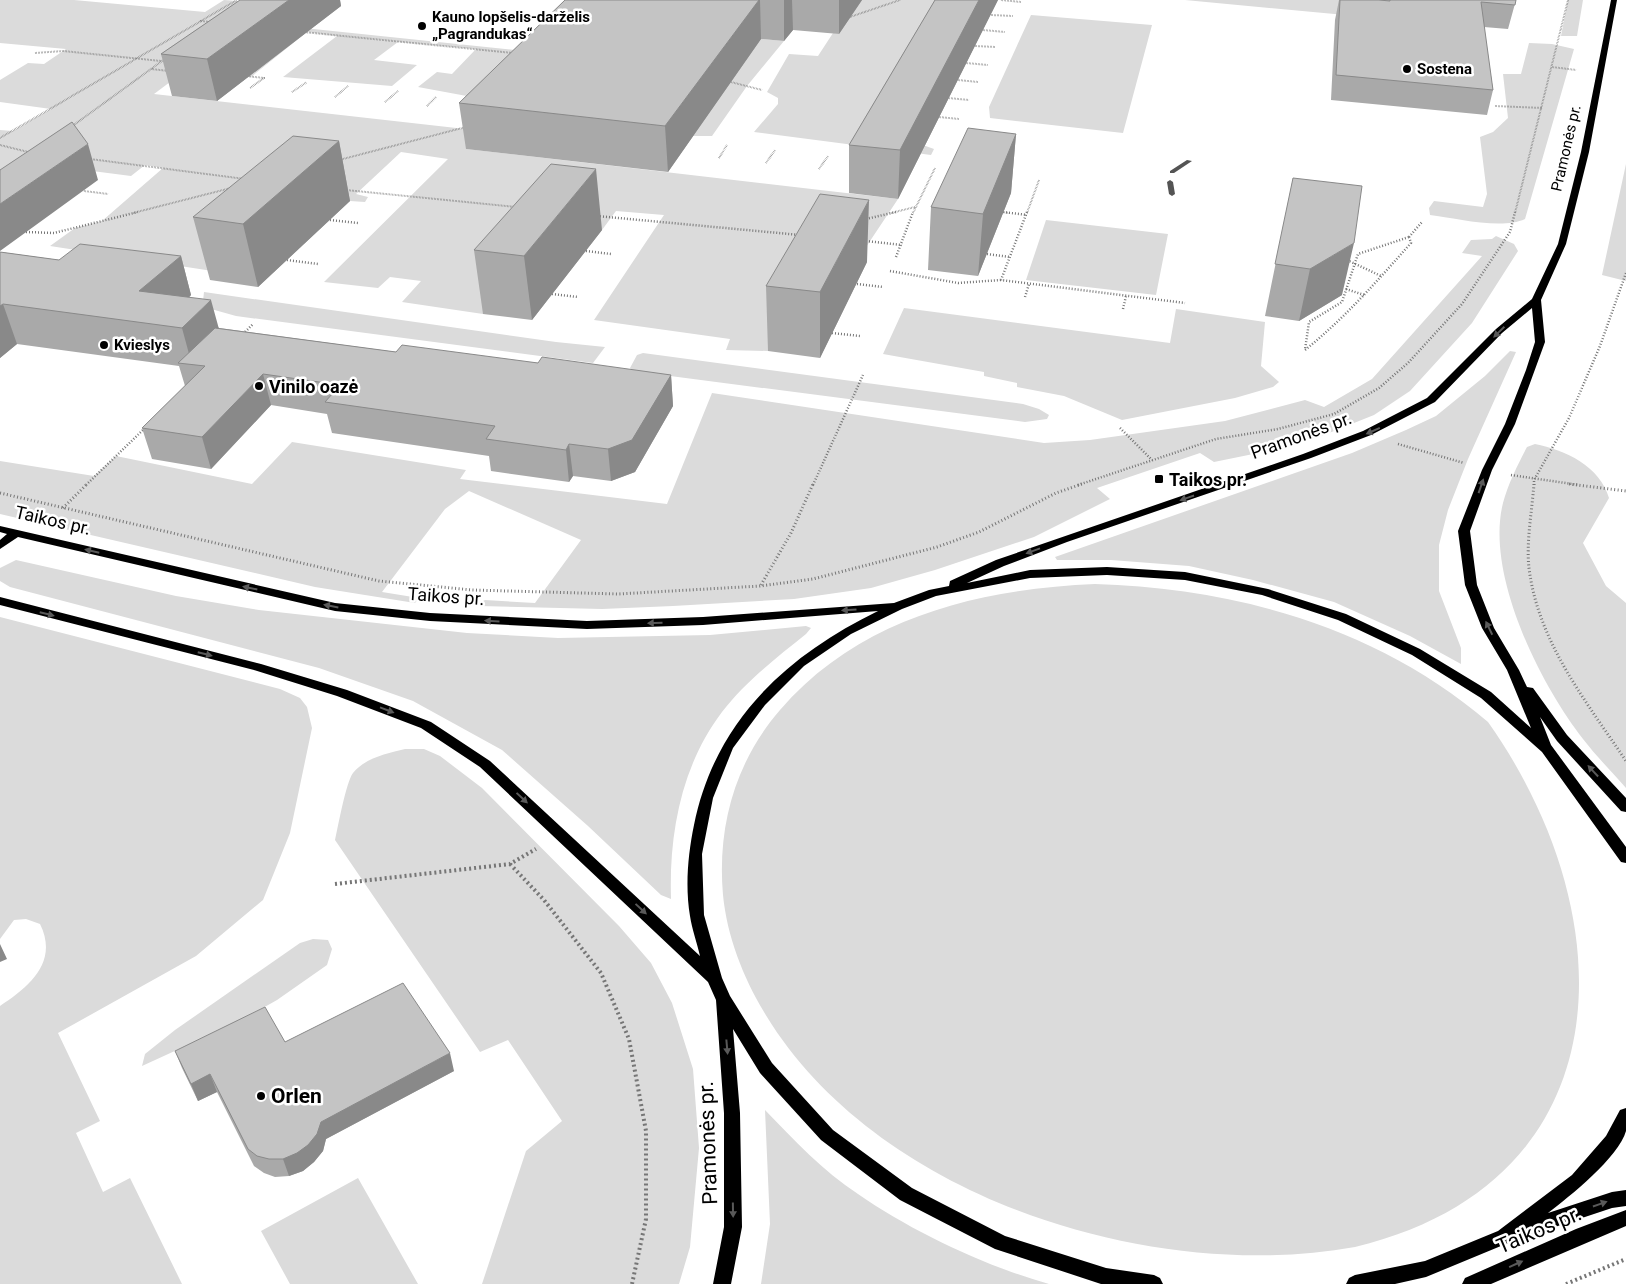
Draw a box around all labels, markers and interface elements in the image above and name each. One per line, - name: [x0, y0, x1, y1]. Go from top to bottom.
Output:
- place label: Kauno lopšelis-darželis „Pagrandukas“: [432, 8, 590, 43]
- marker: Kauno lopšelis-darželis „Pagrandukas“: [416, 20, 428, 32]
- place label: Sostena: [1417, 60, 1472, 78]
- marker: Sostena: [1401, 63, 1413, 75]
- street label: Pramonės pr.: [1547, 103, 1585, 193]
- one-way arrow: [1493, 326, 1505, 338]
- place label: Kvieslys: [114, 336, 170, 354]
- marker: Kvieslys: [98, 339, 110, 351]
- place label: Vinilo oazė: [269, 376, 359, 397]
- marker: Vinilo oazė: [253, 380, 265, 392]
- street label: Pramonės pr.: [1248, 407, 1354, 463]
- one-way arrow: [1366, 427, 1380, 435]
- place label: Taikos pr.: [1169, 469, 1247, 490]
- marker: Taikos pr.: [1153, 473, 1165, 485]
- one-way arrow: [1478, 478, 1485, 493]
- one-way arrow: [1179, 494, 1194, 502]
- street label: Taikos pr.: [13, 501, 93, 539]
- one-way arrow: [85, 547, 100, 555]
- one-way arrow: [1026, 548, 1041, 555]
- street label: Taikos pr.: [407, 583, 485, 609]
- one-way arrow: [242, 584, 258, 592]
- one-way arrow: [322, 601, 338, 609]
- one-way arrow: [841, 606, 857, 614]
- one-way arrow: [40, 610, 55, 618]
- one-way arrow: [484, 616, 500, 624]
- one-way arrow: [647, 619, 663, 627]
- one-way arrow: [1484, 621, 1492, 635]
- one-way arrow: [197, 650, 212, 658]
- one-way arrow: [380, 706, 395, 714]
- one-way arrow: [1587, 766, 1599, 778]
- one-way arrow: [515, 792, 527, 804]
- one-way arrow: [634, 903, 646, 915]
- one-way arrow: [723, 1040, 731, 1056]
- street label: Pramonės pr.: [694, 1081, 722, 1205]
- place label: Orlen: [271, 1084, 322, 1108]
- marker: Orlen: [255, 1090, 267, 1102]
- one-way arrow: [1593, 1200, 1608, 1207]
- street label: Taikos pr.: [1493, 1201, 1585, 1259]
- one-way arrow: [729, 1202, 737, 1218]
- one-way arrow: [1509, 1260, 1523, 1268]

